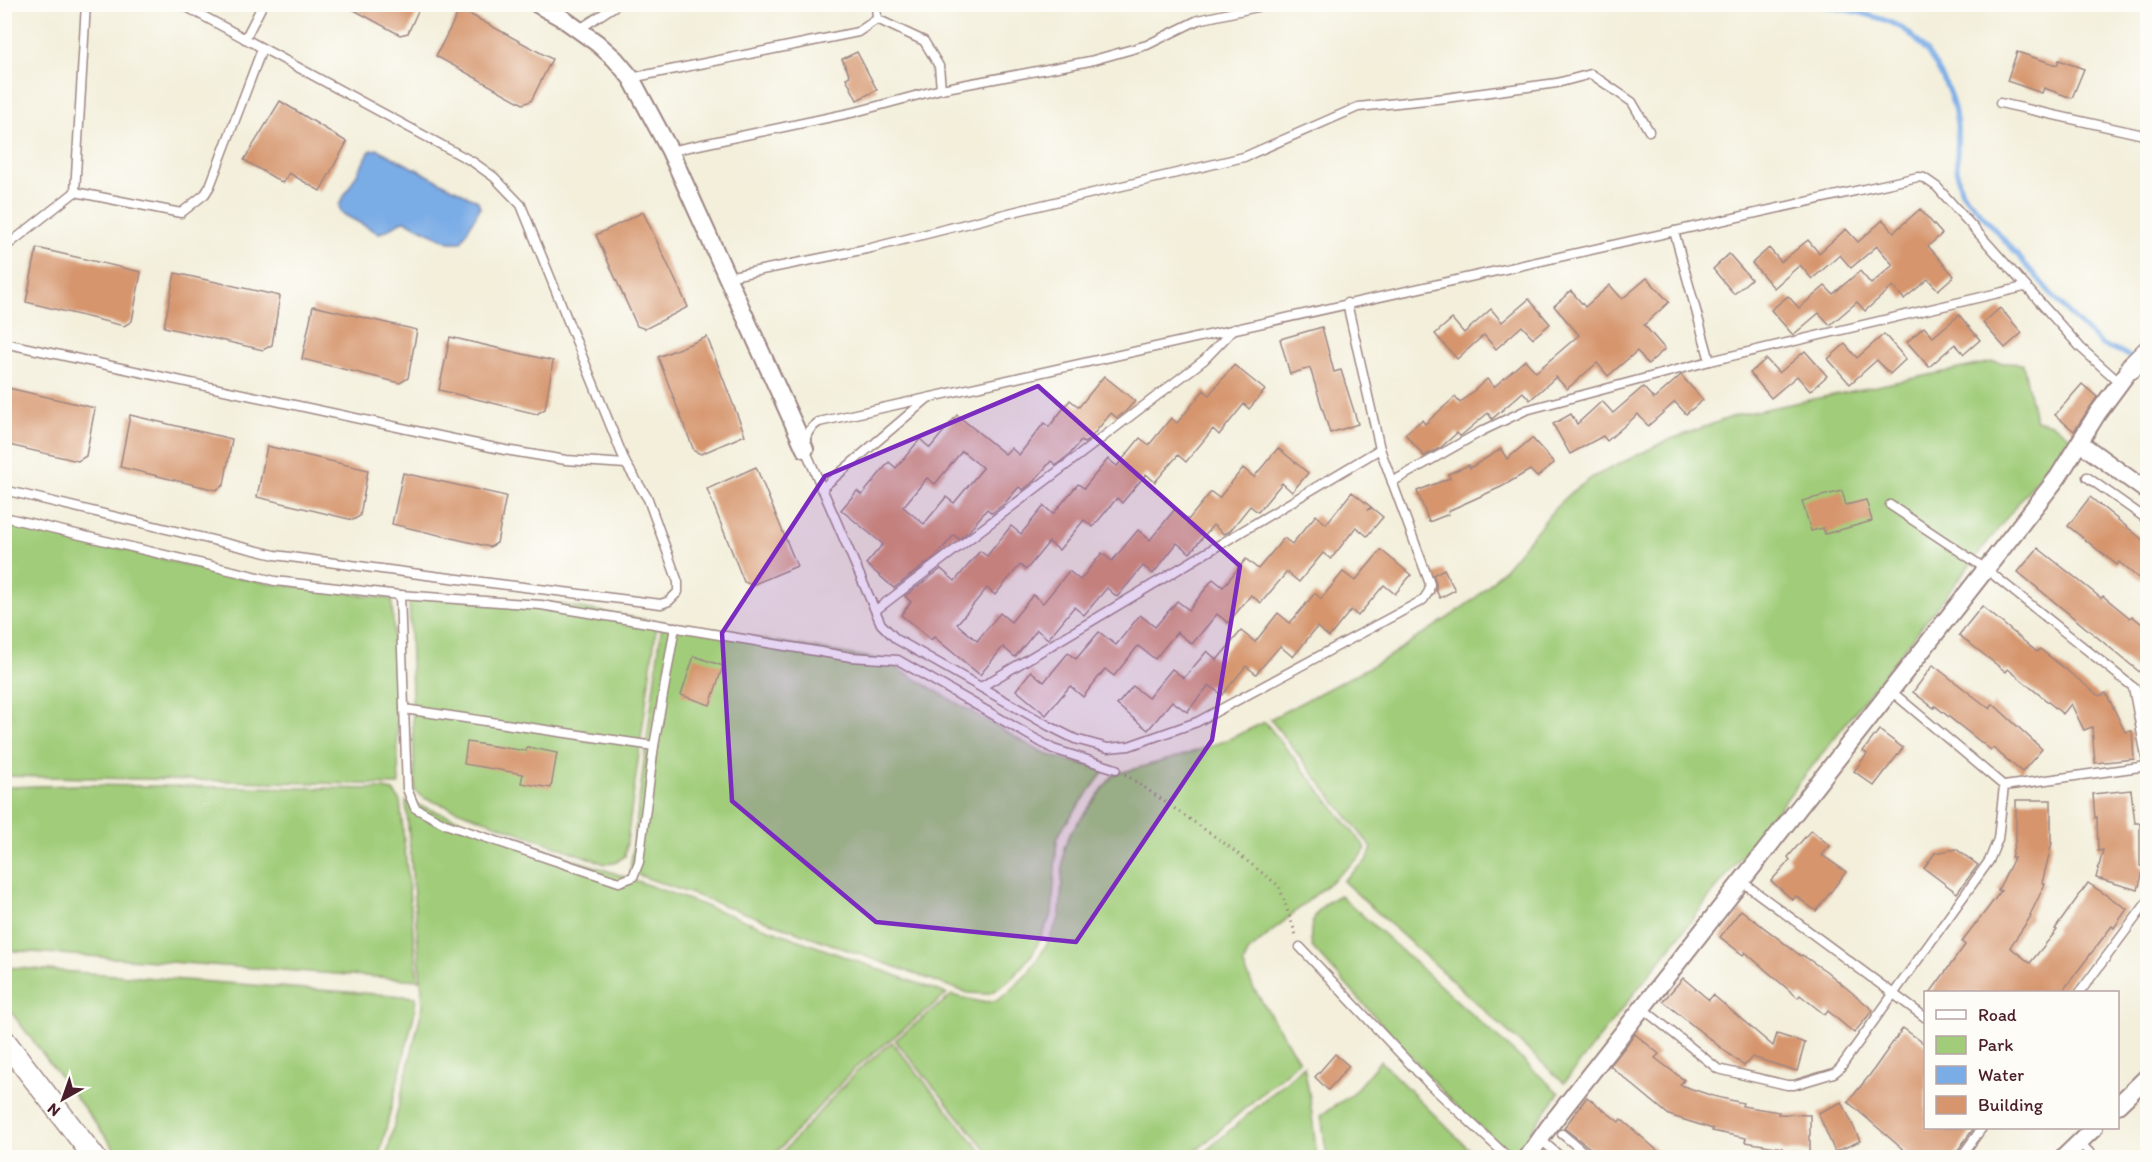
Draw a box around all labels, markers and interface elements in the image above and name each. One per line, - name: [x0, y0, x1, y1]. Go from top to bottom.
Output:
- legend: [1924, 991, 2119, 1129]
- text: Road: [1978, 1004, 2017, 1026]
- text: Park: [1978, 1034, 2013, 1056]
- text: Water: [1978, 1064, 2024, 1086]
- north arrow: [33, 1069, 93, 1129]
- text: Building: [1978, 1094, 2044, 1116]
- text: N: [43, 1099, 64, 1121]

